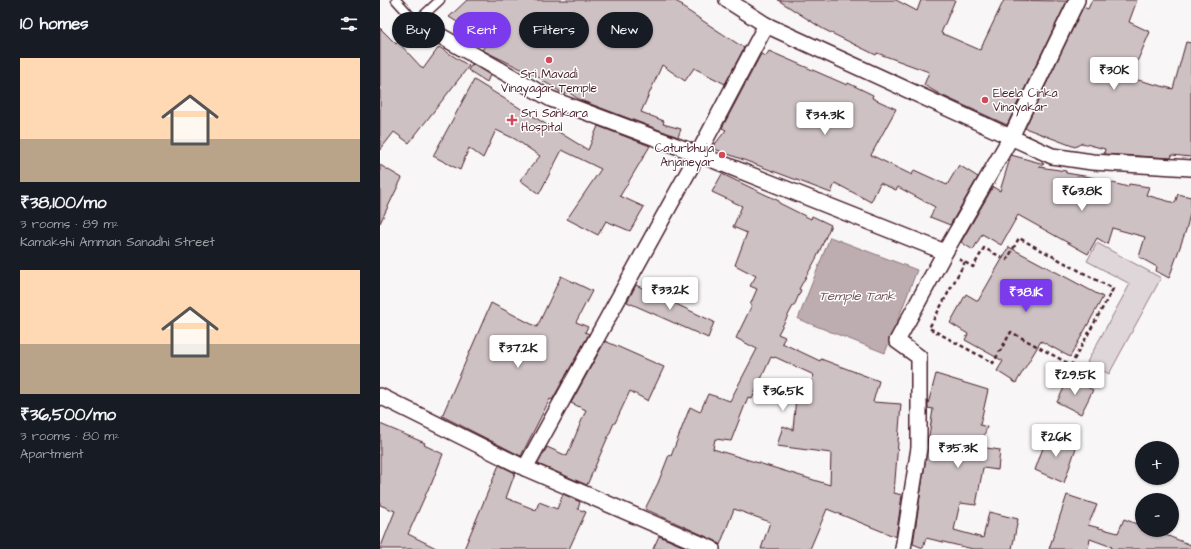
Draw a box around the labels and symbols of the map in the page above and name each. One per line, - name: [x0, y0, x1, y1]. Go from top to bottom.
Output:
- marker: Sri Mavadi Vinayagar Temple: [544, 55, 554, 65]
- pin: ₹30K: [1090, 57, 1138, 91]
- place label: Sri Mavadi Vinayagar Temple: [501, 66, 598, 98]
- place label: Eleela Cinka Vinayakar: [993, 85, 1058, 117]
- marker: Eleela Cinka Vinayakar: [980, 95, 990, 105]
- pin: ₹34.3K: [792, 102, 858, 136]
- place label: Sri Sankara Hospital: [521, 105, 588, 136]
- marker: Sri Sankara Hospital: [506, 114, 518, 126]
- place label: Caturbhuja Anjaneyar: [655, 140, 714, 172]
- marker: Caturbhuja Anjaneyar: [717, 150, 727, 160]
- pin: ₹63.8K: [1049, 178, 1115, 212]
- pin: ₹33.2K: [637, 277, 703, 311]
- pin: ₹38.1K: [993, 279, 1059, 313]
- water label: Temple Tank: [819, 287, 896, 305]
- pin: ₹37.2K: [485, 335, 551, 369]
- pin: ₹29.5K: [1042, 362, 1108, 396]
- pin: ₹36.5K: [750, 378, 816, 412]
- pin: ₹26K: [1032, 424, 1080, 458]
- pin: ₹35.3K: [925, 435, 991, 469]

